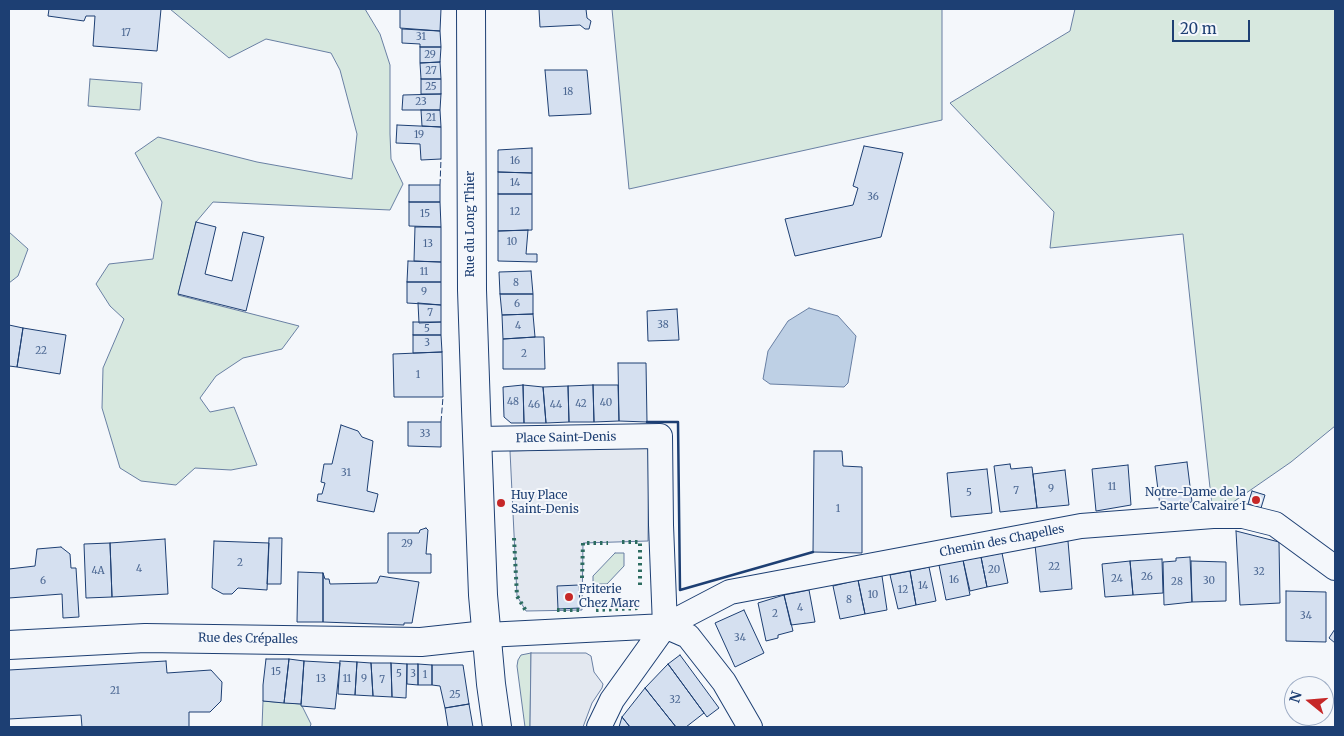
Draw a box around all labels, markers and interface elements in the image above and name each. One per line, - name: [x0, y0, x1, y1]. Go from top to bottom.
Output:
- scale bar: [1174, 10, 1252, 42]
- text: 20 m: [1180, 19, 1217, 38]
- house number: 17: [121, 27, 131, 39]
- house number: 31: [416, 31, 426, 43]
- house number: 29: [424, 49, 436, 61]
- house number: 27: [425, 65, 437, 77]
- house number: 25: [425, 81, 437, 93]
- house number: 18: [563, 86, 573, 98]
- house number: 23: [415, 96, 427, 108]
- house number: 21: [426, 112, 436, 124]
- house number: 19: [414, 129, 424, 141]
- house number: 16: [510, 155, 520, 167]
- street label: Rue du Long Thier: [464, 171, 478, 277]
- house number: 14: [510, 177, 520, 189]
- house number: 36: [867, 191, 879, 203]
- house number: 12: [510, 206, 520, 218]
- house number: 15: [420, 208, 430, 220]
- house number: 10: [507, 236, 517, 248]
- house number: 13: [423, 238, 433, 250]
- house number: 11: [420, 266, 428, 278]
- house number: 8: [513, 277, 519, 289]
- house number: 9: [421, 286, 427, 298]
- house number: 6: [514, 298, 520, 310]
- house number: 7: [427, 307, 433, 319]
- house number: 38: [657, 319, 669, 331]
- house number: 4: [515, 320, 521, 332]
- house number: 5: [424, 323, 430, 335]
- house number: 3: [424, 337, 430, 349]
- house number: 22: [35, 345, 47, 357]
- house number: 2: [521, 348, 527, 360]
- house number: 1: [416, 369, 420, 381]
- house number: 48: [507, 396, 519, 408]
- house number: 40: [600, 397, 612, 409]
- house number: 42: [575, 398, 587, 410]
- house number: 46: [528, 399, 540, 411]
- house number: 44: [550, 399, 562, 411]
- house number: 33: [420, 428, 430, 440]
- street label: Place Saint-Denis: [516, 430, 616, 446]
- house number: 31: [341, 467, 351, 479]
- house number: 11: [1108, 481, 1116, 493]
- house number: 9: [1048, 483, 1054, 495]
- house number: 7: [1013, 485, 1019, 497]
- place label: Notre-Dame de la Sarte Calvaire I: [1145, 486, 1246, 514]
- house number: 5: [966, 487, 972, 499]
- place label: Huy Place Saint-Denis: [511, 489, 579, 517]
- marker: Notre-Dame de la Sarte Calvaire I: [1250, 494, 1262, 506]
- marker: Huy Place Saint-Denis: [495, 497, 507, 509]
- house number: 1: [836, 503, 840, 515]
- street label: Chemin des Chapelles: [938, 522, 1066, 560]
- house number: 29: [401, 538, 413, 550]
- house number: 2: [237, 557, 243, 569]
- house number: 22: [1048, 561, 1060, 573]
- house number: 4: [136, 563, 142, 575]
- house number: 20: [988, 564, 1000, 576]
- house number: 4A: [91, 565, 105, 577]
- house number: 32: [1253, 566, 1265, 578]
- house number: 26: [1141, 571, 1153, 583]
- house number: 24: [1111, 573, 1123, 585]
- house number: 16: [949, 574, 959, 586]
- house number: 6: [40, 575, 46, 587]
- house number: 30: [1203, 575, 1215, 587]
- house number: 28: [1171, 576, 1183, 588]
- house number: 14: [918, 580, 928, 592]
- place label: Friterie Chez Marc: [579, 583, 640, 611]
- house number: 12: [898, 584, 908, 596]
- house number: 10: [868, 589, 878, 601]
- marker: Friterie Chez Marc: [563, 591, 575, 603]
- house number: 8: [846, 594, 852, 606]
- house number: 4: [797, 602, 803, 614]
- house number: 2: [772, 608, 778, 620]
- house number: 34: [1300, 610, 1312, 622]
- street label: Rue des Crépalles: [198, 631, 298, 647]
- house number: 34: [734, 632, 746, 644]
- house number: 15: [271, 666, 281, 678]
- house number: 5: [396, 668, 402, 680]
- house number: 3: [410, 668, 416, 680]
- house number: 1: [423, 669, 427, 681]
- house number: 13: [316, 673, 326, 685]
- house number: 11: [343, 673, 351, 685]
- house number: 9: [361, 673, 367, 685]
- house number: 7: [379, 674, 385, 686]
- north arrow: [1284, 676, 1334, 726]
- house number: 21: [110, 685, 120, 697]
- house number: 25: [449, 689, 461, 701]
- text: N: [1285, 689, 1306, 705]
- house number: 32: [669, 694, 681, 706]

